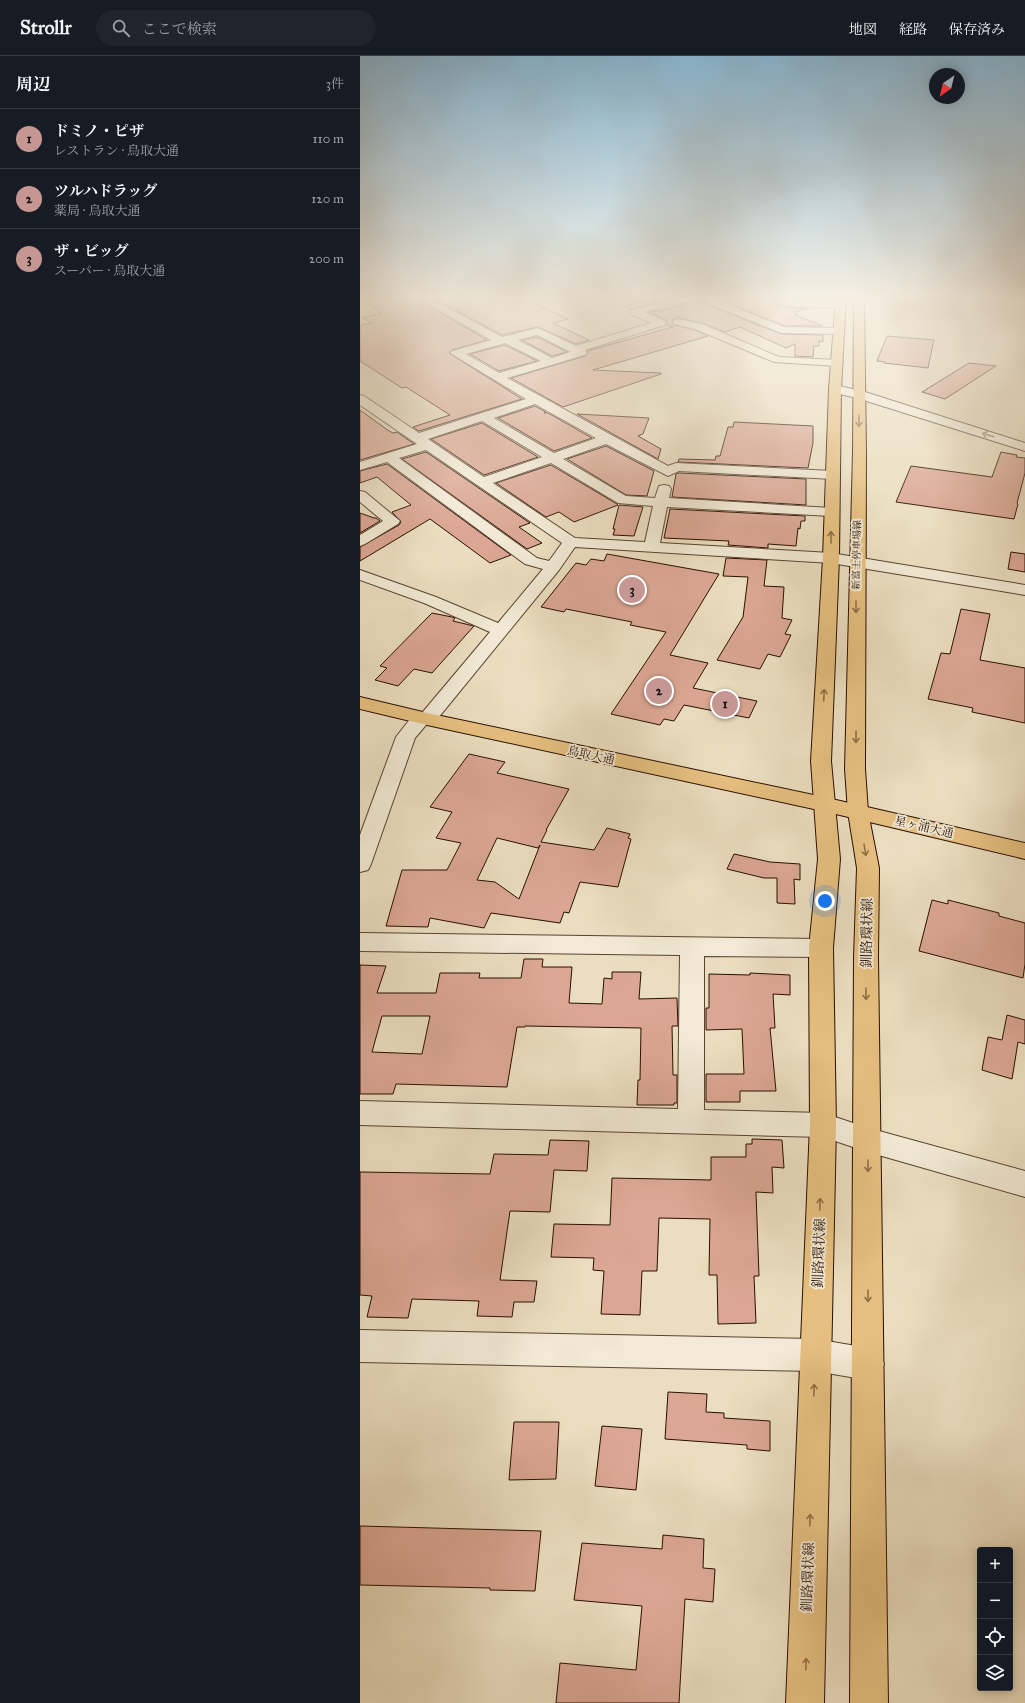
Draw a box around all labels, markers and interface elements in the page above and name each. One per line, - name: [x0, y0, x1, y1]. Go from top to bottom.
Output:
- search box: [96, 10, 376, 46]
- text: Strollr: [20, 16, 72, 39]
- icon: search: [110, 17, 132, 39]
- text: ここで検索: [142, 20, 217, 38]
- text: 地図: [849, 21, 877, 38]
- text: 経路: [899, 21, 927, 38]
- text: 保存済み: [949, 21, 1005, 38]
- north arrow: [929, 68, 965, 104]
- text: 周辺: [16, 74, 50, 95]
- text: 3件: [326, 76, 344, 92]
- text: ドミノ・ピザ: [54, 122, 144, 140]
- text: 1: [26, 131, 32, 147]
- text: 110 m: [312, 131, 344, 147]
- text: レストラン · 鳥取大通: [54, 143, 179, 159]
- text: ツルハドラッグ: [54, 182, 157, 200]
- text: 2: [26, 191, 32, 207]
- text: 120 m: [311, 191, 344, 207]
- text: 薬局 · 鳥取大通: [54, 203, 140, 219]
- text: ザ・ビッグ: [54, 242, 128, 260]
- text: 3: [26, 251, 32, 267]
- text: 200 m: [309, 251, 344, 267]
- text: スーパー · 鳥取大通: [54, 263, 165, 279]
- one-way arrow: [855, 414, 863, 427]
- one-way arrow: [981, 431, 994, 438]
- street label: 新富士停車場線: [850, 520, 864, 590]
- one-way arrow: [827, 531, 835, 544]
- pin: 3: [619, 575, 645, 605]
- one-way arrow: [852, 600, 860, 613]
- pin: 2: [646, 676, 672, 706]
- pin: 1: [712, 689, 738, 719]
- one-way arrow: [821, 689, 828, 702]
- one-way arrow: [852, 730, 860, 743]
- street label: 鳥取大通: [566, 743, 616, 767]
- street label: 星ヶ浦大通: [893, 813, 955, 841]
- one-way arrow: [861, 843, 869, 856]
- your location: [815, 891, 835, 911]
- street label: 釧路環状線: [858, 898, 876, 968]
- one-way arrow: [862, 987, 870, 1000]
- one-way arrow: [864, 1159, 872, 1172]
- one-way arrow: [816, 1198, 824, 1211]
- street label: 釧路環状線: [809, 1218, 829, 1288]
- one-way arrow: [864, 1289, 872, 1302]
- one-way arrow: [810, 1384, 818, 1397]
- one-way arrow: [806, 1514, 814, 1527]
- street label: 釧路環状線: [798, 1542, 818, 1612]
- map controls: [977, 1547, 1013, 1691]
- button: +: [977, 1547, 1013, 1583]
- button: −: [977, 1583, 1013, 1619]
- button: locate: [977, 1619, 1013, 1655]
- button: layers: [977, 1655, 1013, 1691]
- one-way arrow: [802, 1658, 810, 1671]

